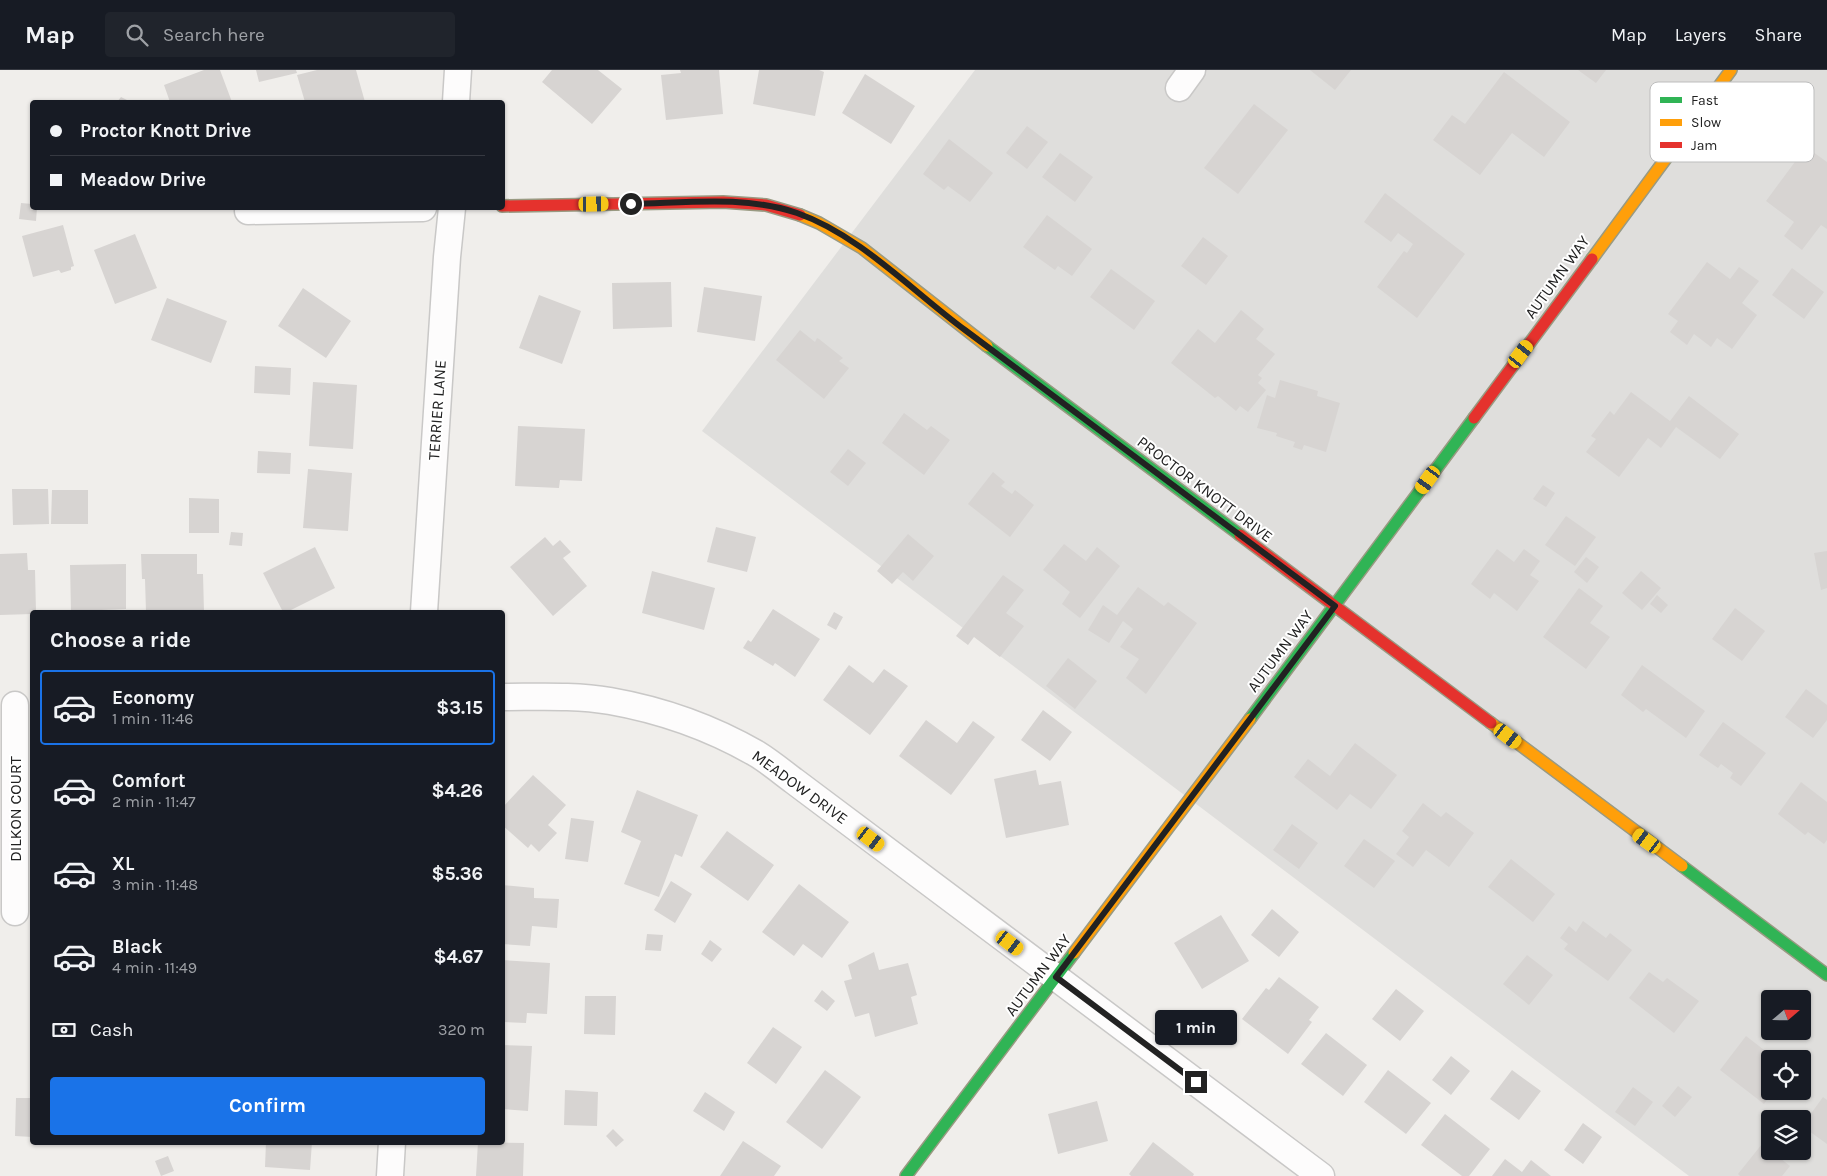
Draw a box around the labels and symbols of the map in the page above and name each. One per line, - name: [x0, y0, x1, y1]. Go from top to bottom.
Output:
- legend: [1650, 82, 1814, 162]
- text: Fast: [1691, 92, 1718, 109]
- text: Slow: [1691, 114, 1721, 131]
- text: Jam: [1691, 137, 1717, 154]
- route start: [620, 193, 642, 215]
- car: [578, 196, 609, 212]
- street label: AUTUMN WAY: [1521, 232, 1594, 322]
- car: [1505, 338, 1536, 370]
- street label: TERRIER LANE: [424, 359, 450, 461]
- street label: PROCTOR KNOTT DRIVE: [1134, 432, 1276, 546]
- car: [1413, 463, 1442, 497]
- street label: AUTUMN WAY: [1243, 606, 1317, 696]
- car: [1491, 721, 1524, 751]
- street label: MEADOW DRIVE: [748, 746, 852, 828]
- street label: DILKON COURT: [6, 756, 25, 862]
- car: [854, 824, 887, 854]
- car: [1630, 826, 1663, 856]
- car: [993, 928, 1026, 958]
- street label: AUTUMN WAY: [1001, 930, 1075, 1020]
- north arrow: [1761, 990, 1811, 1040]
- callout: 1 min: [1155, 1010, 1237, 1044]
- route end: [1185, 1071, 1207, 1093]

